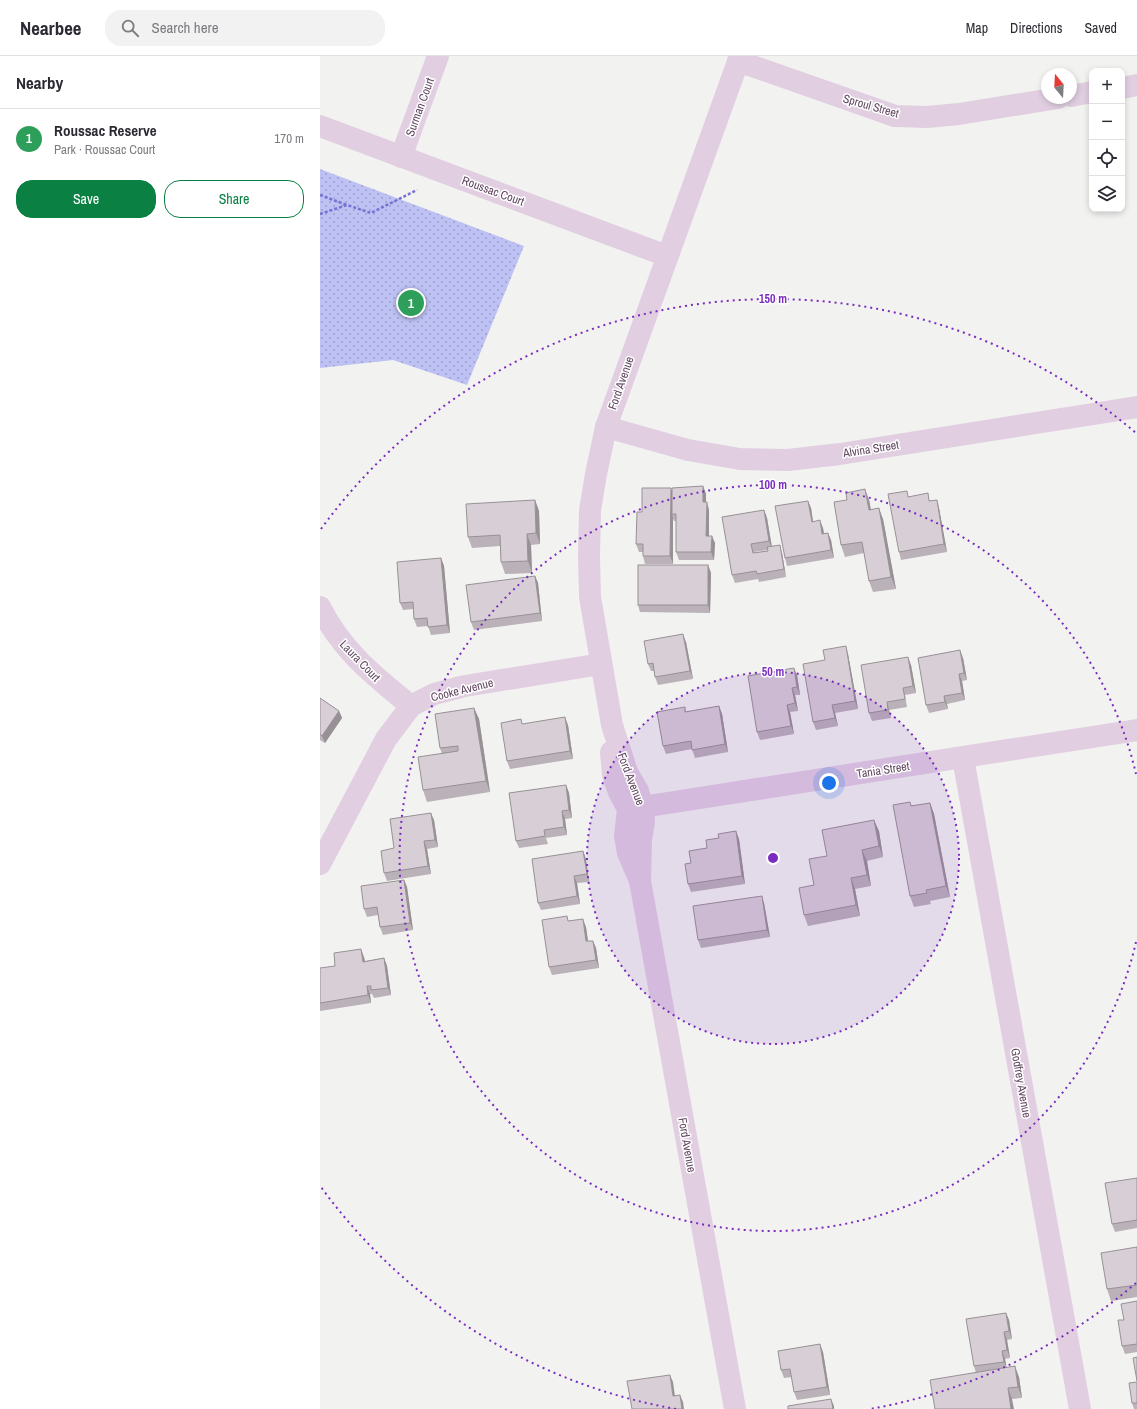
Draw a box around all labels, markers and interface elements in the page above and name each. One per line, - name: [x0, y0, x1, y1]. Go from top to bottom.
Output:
- search box: [105, 10, 385, 46]
- text: Nearbee: [20, 15, 81, 41]
- icon: search: [119, 17, 141, 39]
- text: Search here: [151, 17, 219, 38]
- text: Map: [966, 19, 988, 37]
- text: Directions: [1010, 19, 1062, 37]
- text: Saved: [1084, 19, 1117, 37]
- north arrow: [1041, 68, 1077, 104]
- map controls: [1089, 68, 1125, 212]
- button: +: [1089, 68, 1125, 104]
- text: Nearby: [16, 71, 63, 94]
- street label: Surman Court: [402, 75, 438, 139]
- street label: Sproul Street: [841, 90, 901, 122]
- button: −: [1089, 104, 1125, 140]
- text: Roussac Reserve: [54, 120, 157, 141]
- text: 1: [26, 130, 32, 147]
- text: 170 m: [274, 130, 304, 147]
- button: locate: [1089, 140, 1125, 176]
- text: Park · Roussac Court: [54, 141, 155, 158]
- street label: Roussac Court: [460, 172, 527, 210]
- button: layers: [1089, 176, 1125, 212]
- button: Save: [16, 180, 156, 218]
- button: Share: [164, 180, 304, 218]
- pin: 1: [398, 288, 424, 318]
- text: 150 m: [759, 291, 787, 307]
- street label: Ford Avenue: [604, 354, 638, 412]
- street label: Alvina Street: [841, 437, 900, 461]
- text: 100 m: [759, 477, 787, 493]
- street label: Laura Court: [336, 637, 384, 685]
- text: 50 m: [762, 664, 784, 680]
- street label: Cooke Avenue: [429, 675, 495, 705]
- street label: Ford Avenue: [614, 750, 648, 808]
- street label: Tania Street: [855, 758, 911, 782]
- your location: [819, 773, 839, 793]
- centre of rings: [766, 851, 780, 865]
- street label: Godfrey Avenue: [1007, 1047, 1035, 1119]
- street label: Ford Avenue: [674, 1116, 700, 1174]

